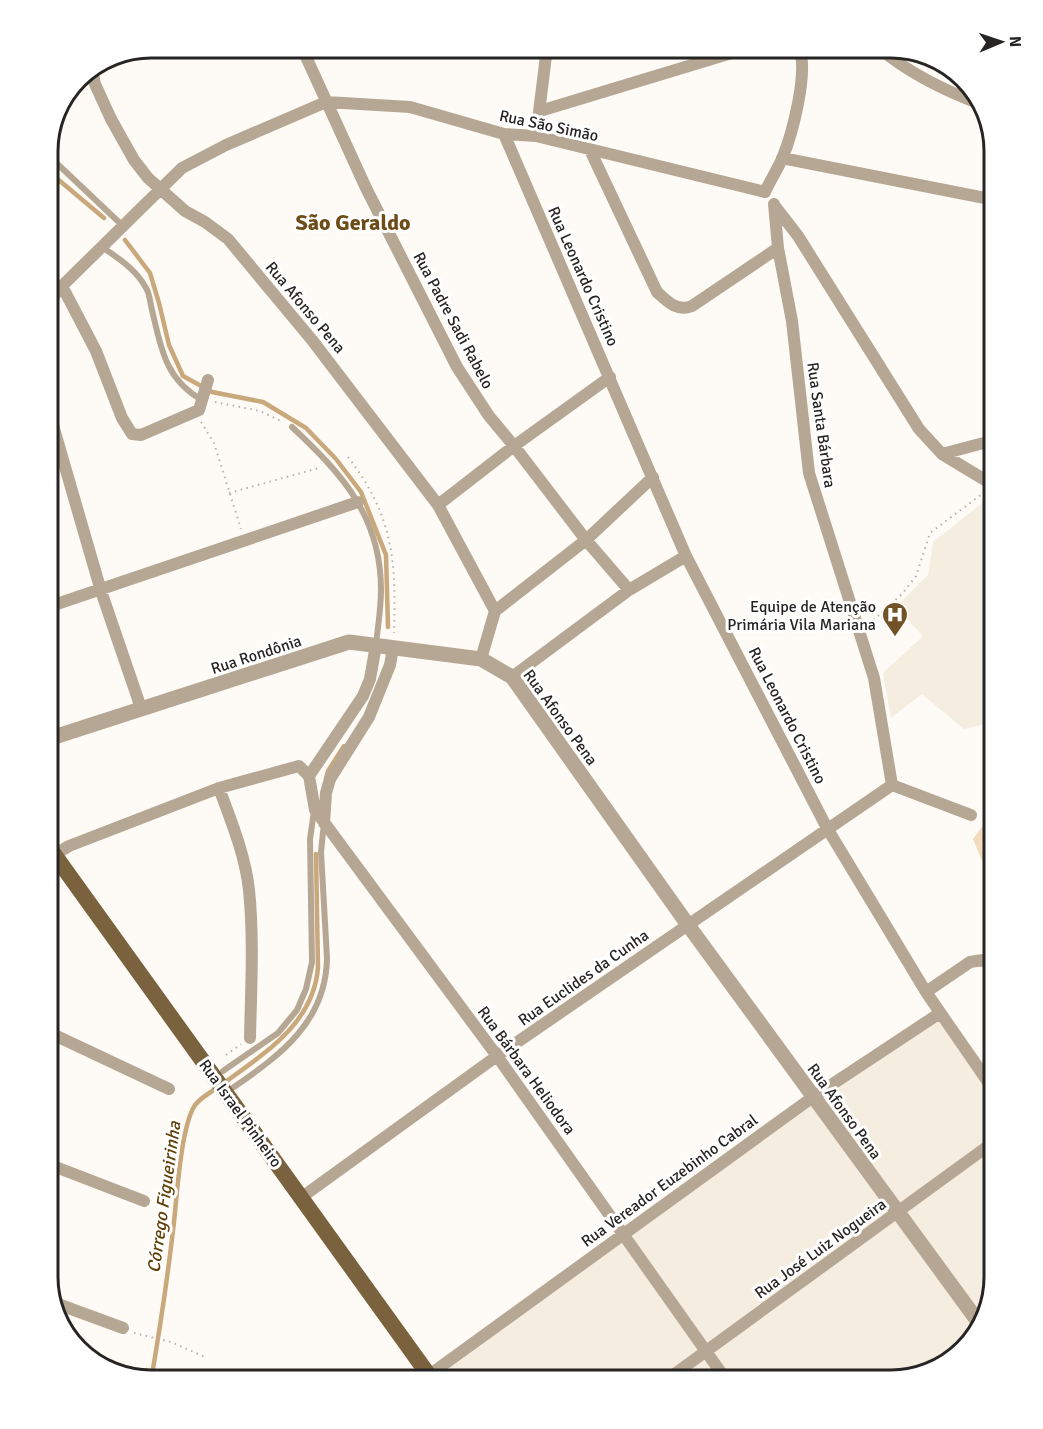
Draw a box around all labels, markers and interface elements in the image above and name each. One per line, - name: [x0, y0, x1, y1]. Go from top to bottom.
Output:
- north arrow: [971, 12, 1031, 72]
- text: N: [1005, 36, 1025, 47]
- street label: Rua São Simão: [497, 106, 600, 146]
- street label: Rua Leonardo Cristino: [543, 203, 623, 349]
- district label: São Geraldo: [296, 209, 410, 236]
- street label: Rua Padre Sadi Rabelo: [409, 249, 498, 392]
- street label: Rua Afonso Pena: [261, 258, 349, 358]
- street label: Rua Santa Bárbara: [802, 361, 840, 489]
- place label: Equipe de Atenção Primária Vila Mariana: [727, 597, 876, 635]
- hospital icon: Equipe de Atenção Primária Vila Mariana: [880, 600, 910, 638]
- street label: Rua Rondônia: [208, 631, 304, 679]
- street label: Rua Leonardo Cristino: [744, 644, 830, 787]
- street label: Rua Afonso Pena: [519, 666, 602, 769]
- street label: Rua Euclides da Cunha: [514, 925, 653, 1030]
- street label: Rua Bárbara Heliodora: [473, 1002, 580, 1139]
- street label: Rua Israel Pinheiro: [194, 1056, 286, 1171]
- street label: Rua Afonso Pena: [803, 1060, 886, 1163]
- street label: Rua Vereador Euzebinho Cabral: [577, 1110, 762, 1252]
- water label: Córrego Figueirinha: [142, 1119, 186, 1274]
- street label: Rua José Luiz Nogueira: [751, 1194, 890, 1303]

